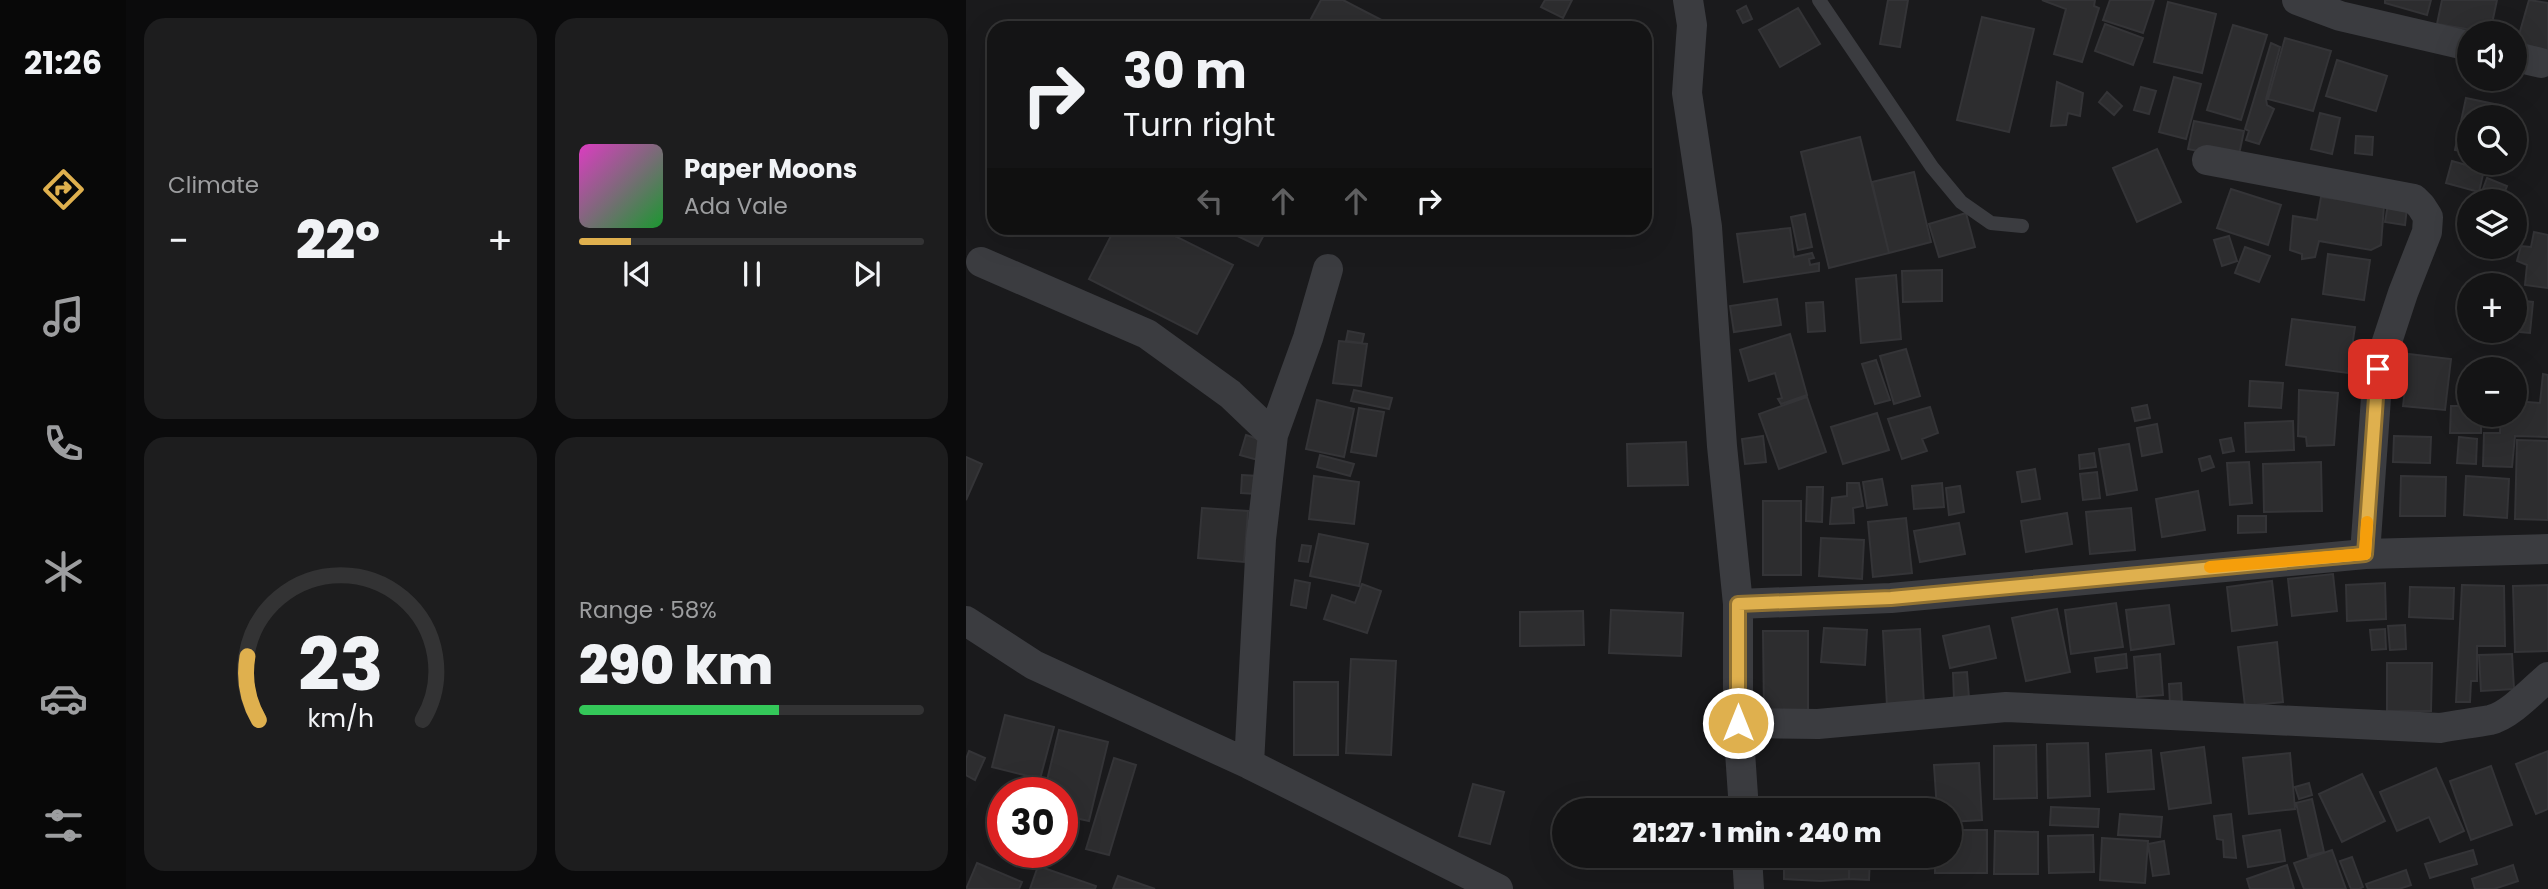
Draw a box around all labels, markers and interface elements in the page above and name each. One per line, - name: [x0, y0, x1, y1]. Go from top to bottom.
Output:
- map controls: [2457, 21, 2527, 427]
- button: sound: [2457, 21, 2527, 91]
- text: 30 m: [1123, 37, 1247, 105]
- text: 21:26: [24, 40, 102, 85]
- icon: right: [1008, 49, 1099, 140]
- text: Turn right: [1123, 102, 1275, 147]
- button: search: [2457, 105, 2527, 175]
- text: Paper Moons: [684, 151, 857, 187]
- icon: directions: [39, 165, 88, 214]
- text: Climate: [168, 169, 259, 201]
- icon: left: [1191, 182, 1229, 220]
- icon: ahead: [1264, 182, 1302, 220]
- icon: ahead: [1337, 182, 1375, 220]
- icon: right: [1410, 182, 1448, 220]
- button: layers: [2457, 189, 2527, 259]
- text: Ada Vale: [684, 190, 788, 222]
- text: 22°: [296, 204, 380, 277]
- text: −: [168, 214, 189, 267]
- text: +: [487, 214, 513, 267]
- icon: previous: [618, 255, 656, 293]
- icon: pause: [733, 255, 771, 293]
- icon: next: [848, 255, 886, 293]
- button: +: [2457, 273, 2527, 343]
- icon: music: [39, 292, 88, 341]
- pin: [2348, 339, 2408, 399]
- icon: arrive: [2359, 350, 2397, 388]
- button: −: [2457, 357, 2527, 427]
- icon: phone: [39, 419, 88, 468]
- icon: climate: [39, 547, 88, 596]
- text: Range · 58%: [579, 594, 717, 626]
- text: 23: [298, 614, 383, 715]
- text: 290 km: [579, 629, 773, 702]
- icon: car: [39, 674, 88, 723]
- position arrow: [1701, 686, 1775, 760]
- text: km/h: [307, 701, 374, 736]
- speed limit sign: 30: [987, 777, 1078, 868]
- icon: filters: [39, 801, 88, 850]
- text: 21:27 · 1 min · 240 m: [1633, 815, 1881, 851]

